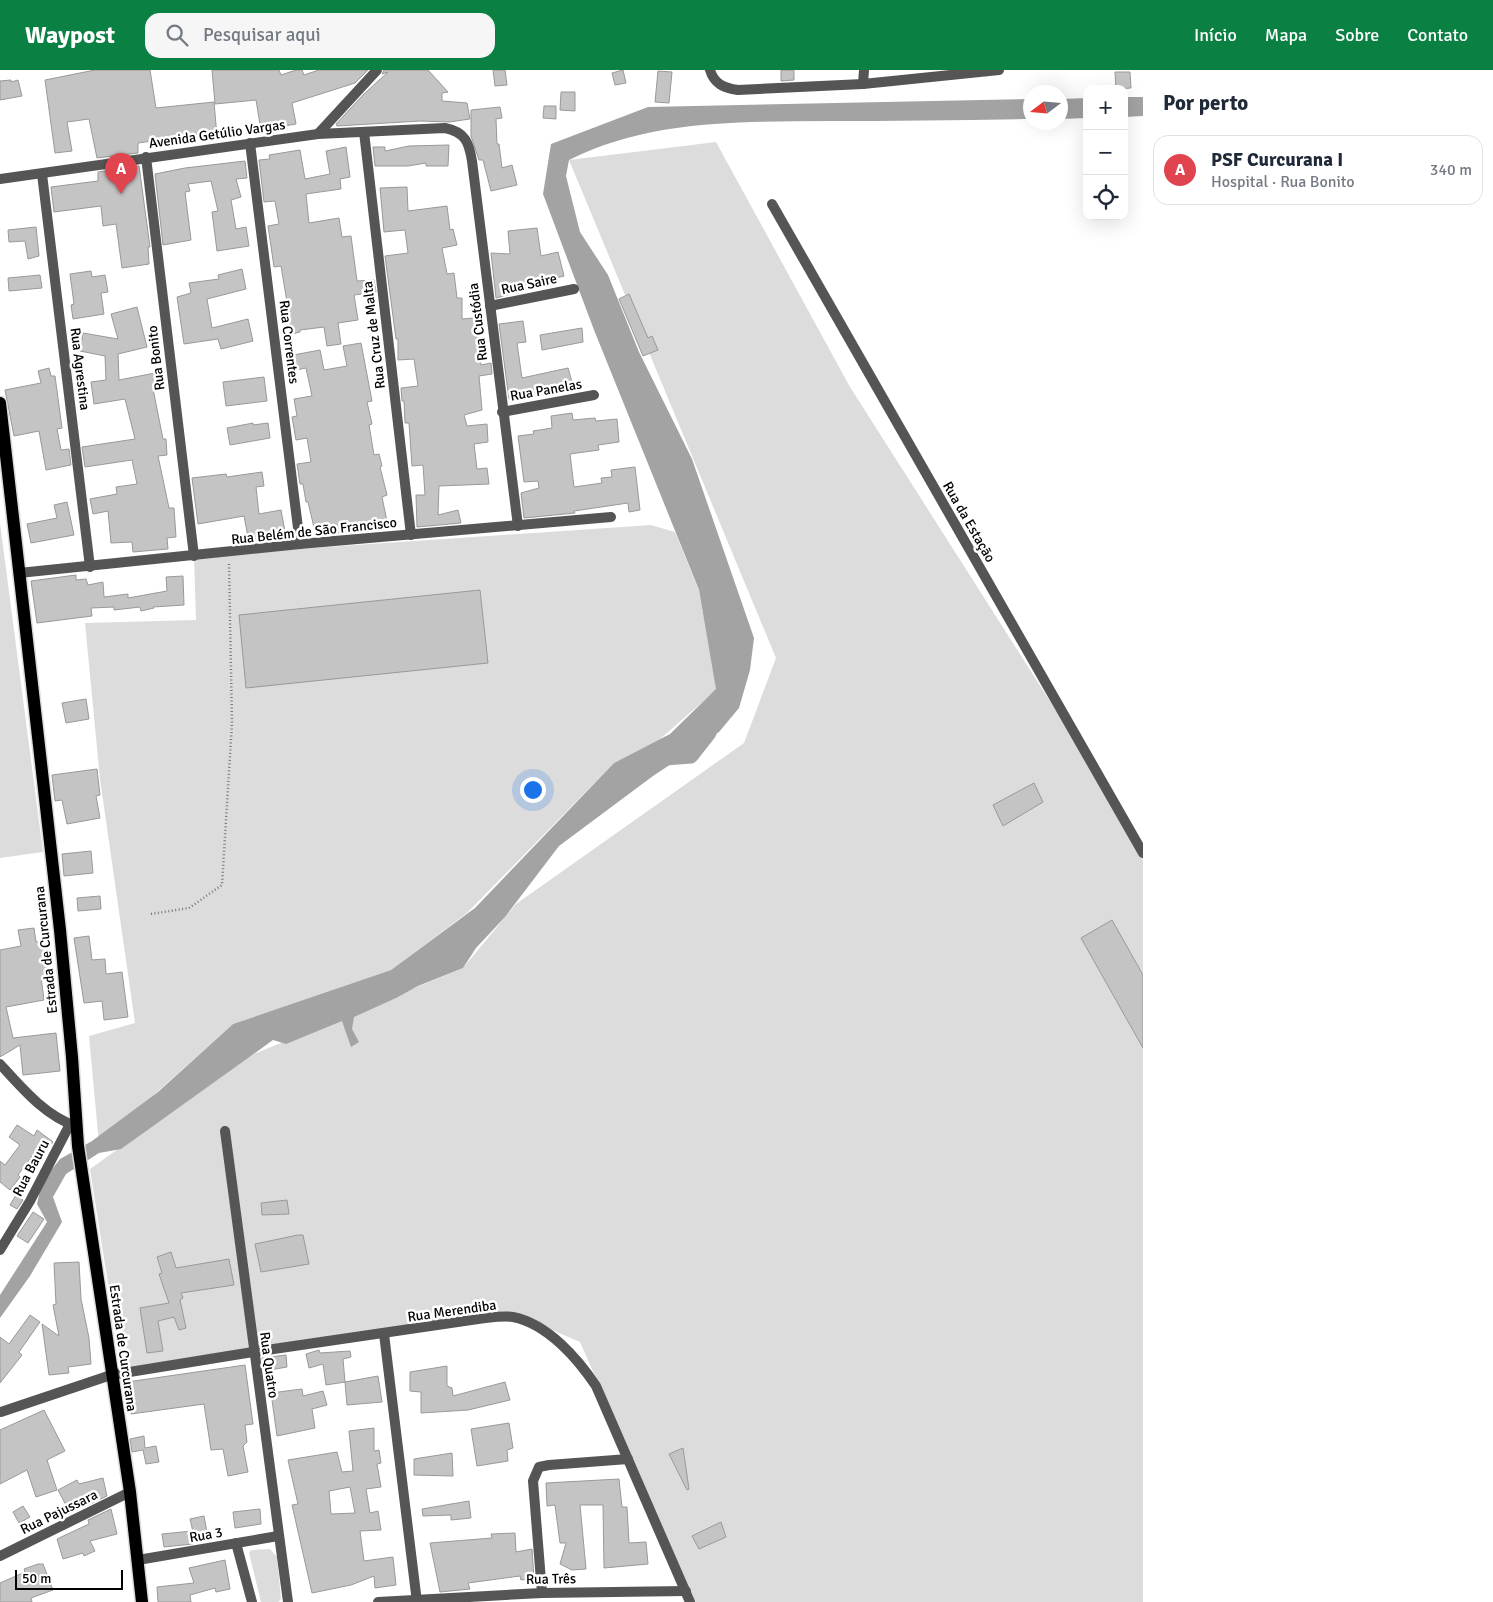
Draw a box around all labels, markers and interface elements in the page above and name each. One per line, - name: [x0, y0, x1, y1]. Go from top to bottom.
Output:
- search box: [145, 13, 495, 58]
- text: Waypost: [25, 20, 115, 50]
- icon: search: [163, 21, 191, 49]
- text: Pesquisar aqui: [203, 23, 321, 47]
- text: Início: [1194, 24, 1237, 46]
- text: Mapa: [1265, 24, 1307, 46]
- text: Sobre: [1335, 24, 1379, 46]
- text: Contato: [1407, 24, 1468, 46]
- north arrow: [1023, 85, 1068, 130]
- map controls: [1083, 85, 1128, 220]
- button: +: [1083, 85, 1128, 130]
- text: Por perto: [1163, 90, 1248, 116]
- street label: Avenida Getúlio Vargas: [148, 116, 286, 152]
- button: −: [1083, 130, 1128, 175]
- text: PSF Curcurana I: [1211, 148, 1343, 172]
- pin: A: [105, 153, 137, 194]
- text: A: [1175, 160, 1185, 180]
- text: 340 m: [1430, 160, 1472, 180]
- text: Hospital · Rua Bonito: [1211, 172, 1355, 192]
- button: locate: [1083, 175, 1128, 220]
- street label: Rua Saire: [500, 270, 558, 298]
- street label: Rua Cruz de Malta: [359, 280, 389, 390]
- street label: Rua Custódia: [465, 282, 491, 362]
- street label: Rua Correntes: [275, 299, 303, 385]
- street label: Rua Bonito: [144, 325, 168, 391]
- street label: Rua Agrestina: [66, 327, 94, 411]
- street label: Rua Panelas: [509, 375, 583, 405]
- street label: Rua da Estação: [939, 479, 999, 565]
- street label: Rua Belém de São Francisco: [230, 514, 398, 548]
- your location: [520, 777, 546, 803]
- street label: Estrada de Curcurana: [31, 885, 61, 1015]
- street label: Rua Bauru: [9, 1137, 53, 1199]
- street label: Estrada de Curcurana: [106, 1283, 140, 1413]
- street label: Rua Merendiba: [407, 1296, 497, 1326]
- street label: Rua Quatro: [256, 1331, 282, 1399]
- street label: Rua Pajussara: [18, 1486, 100, 1538]
- street label: Rua 3: [188, 1524, 224, 1546]
- scale bar: [15, 1567, 122, 1590]
- text: 50 m: [22, 1570, 51, 1587]
- street label: Rua Três: [526, 1570, 576, 1588]

